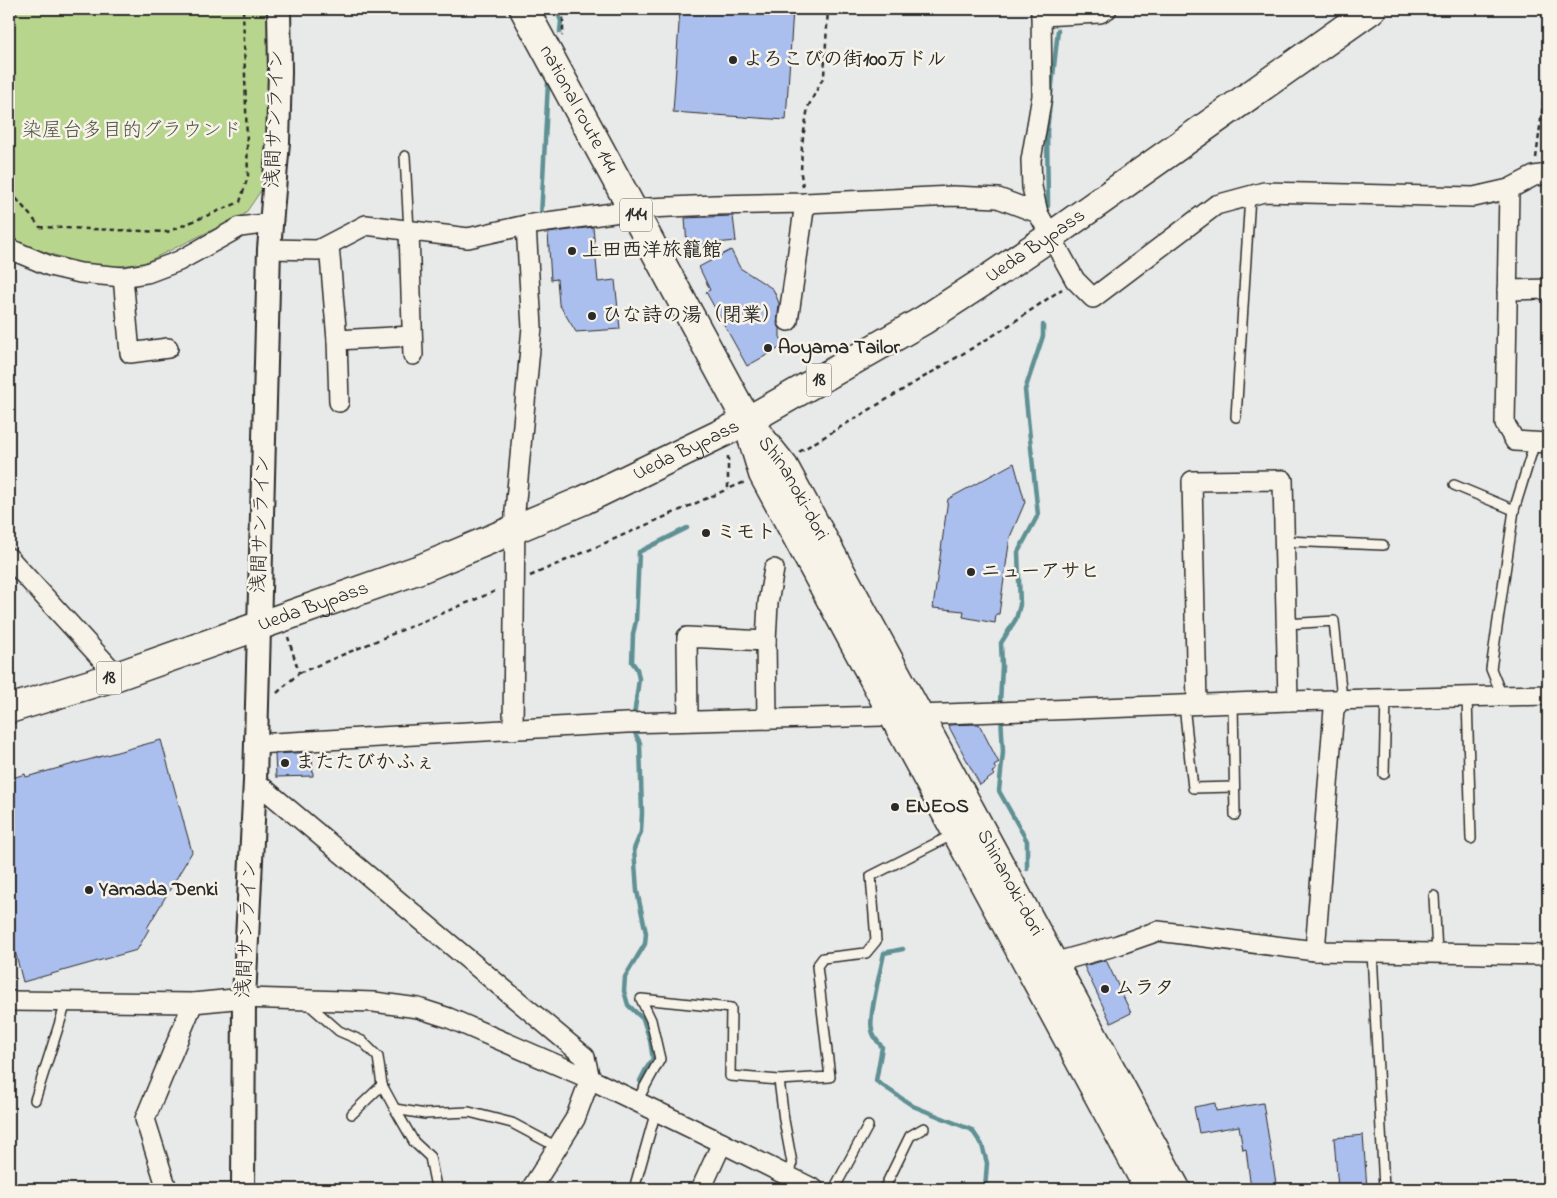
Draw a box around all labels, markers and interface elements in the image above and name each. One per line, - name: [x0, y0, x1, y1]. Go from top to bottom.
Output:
- street label: national route 144: [532, 40, 625, 179]
- place label: よろこびの街100万ドル: [743, 46, 947, 75]
- street label: 浅間サンライン: [259, 49, 293, 189]
- marker: よろこびの街100万ドル: [727, 54, 739, 66]
- park label: 染屋台多目的グラウンド: [22, 117, 242, 146]
- road number: 144: [620, 198, 652, 232]
- street label: Ueda Bypass: [980, 201, 1091, 291]
- place label: 上田西洋旅籠館: [582, 237, 722, 266]
- marker: 上田西洋旅籠館: [566, 245, 578, 257]
- place label: ひな詩の湯（閉業）: [602, 302, 782, 331]
- marker: ひな詩の湯（閉業）: [586, 310, 598, 322]
- place label: Aoyama Tailor: [778, 334, 901, 364]
- marker: Aoyama Tailor: [762, 342, 774, 354]
- road number: 18: [806, 364, 832, 396]
- street label: Ueda Bypass: [628, 412, 745, 489]
- street label: Shinanoki-dori: [750, 430, 836, 546]
- street label: 浅間サンライン: [245, 454, 279, 594]
- place label: ミモト: [716, 519, 776, 548]
- marker: ミモト: [700, 527, 712, 539]
- place label: ニューアサヒ: [981, 558, 1100, 587]
- marker: ニューアサヒ: [965, 566, 977, 578]
- street label: Ueda Bypass: [254, 574, 372, 640]
- road number: 18: [96, 661, 122, 694]
- place label: またたびかふぇ: [295, 749, 435, 778]
- marker: またたびかふぇ: [279, 757, 291, 769]
- place label: ENEOS: [905, 793, 969, 822]
- marker: ENEOS: [889, 801, 901, 813]
- street label: Shinanoki-dori: [969, 824, 1051, 941]
- street label: 浅間サンライン: [230, 859, 266, 999]
- place label: Yamada Denki: [98, 876, 219, 905]
- marker: Yamada Denki: [83, 884, 95, 896]
- place label: ムラタ: [1115, 975, 1175, 1004]
- marker: ムラタ: [1099, 983, 1111, 995]

